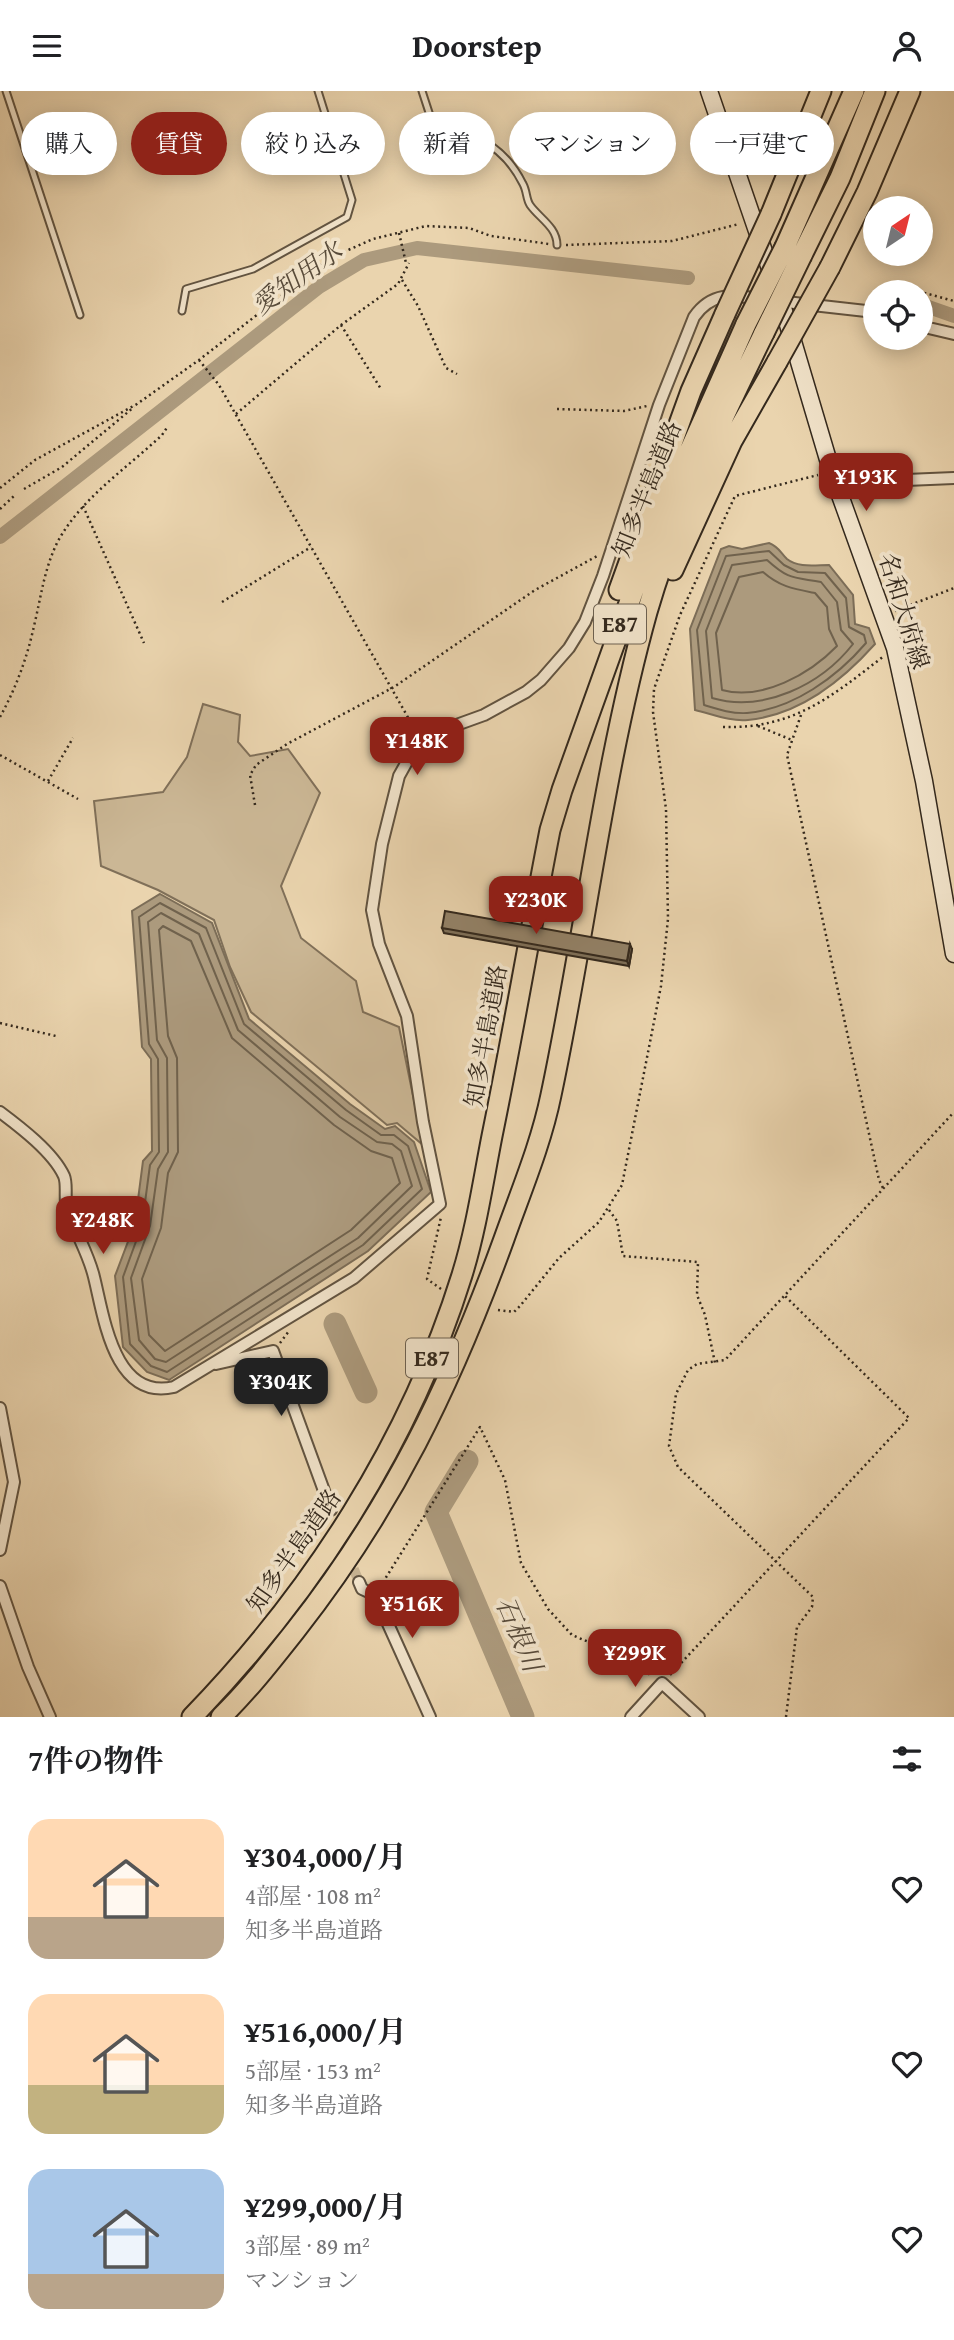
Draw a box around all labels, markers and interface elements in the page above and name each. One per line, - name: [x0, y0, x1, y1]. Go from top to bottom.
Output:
- text: Doorstep: [412, 22, 542, 69]
- icon: menu: [28, 27, 66, 65]
- icon: person: [888, 27, 926, 65]
- chip: 購入: [21, 112, 117, 175]
- chip: 賃貸: [131, 112, 227, 175]
- chip: 絞り込み: [241, 112, 385, 175]
- chip: 新着: [399, 112, 495, 175]
- chip: マンション: [509, 112, 676, 175]
- chip: 一戸建て: [690, 112, 834, 175]
- north arrow: [863, 196, 933, 266]
- map controls: [863, 196, 933, 350]
- water label: 愛知用水: [243, 229, 353, 324]
- button: locate: [863, 280, 933, 350]
- street label: 知多半島道路: [603, 415, 690, 562]
- pin: ¥193K: [817, 453, 915, 513]
- text: ¥193K: [835, 459, 897, 492]
- street label: 名和大府線: [870, 548, 939, 673]
- road number: E87: [594, 604, 646, 643]
- pin: ¥148K: [368, 717, 466, 777]
- text: ¥148K: [386, 723, 448, 756]
- pin: ¥230K: [487, 877, 585, 936]
- text: ¥230K: [505, 882, 567, 915]
- street label: 知多半島道路: [456, 962, 515, 1110]
- pin: ¥248K: [54, 1197, 152, 1256]
- text: ¥248K: [72, 1202, 134, 1235]
- road number: E87: [406, 1339, 458, 1377]
- pin: ¥304K: [232, 1359, 330, 1418]
- text: ¥304K: [250, 1364, 312, 1397]
- street label: 知多半島道路: [238, 1482, 349, 1620]
- pin: ¥516K: [363, 1581, 461, 1640]
- text: ¥516K: [381, 1586, 443, 1619]
- water label: 石根川: [486, 1590, 554, 1680]
- pin: ¥299K: [586, 1629, 684, 1689]
- text: ¥299K: [604, 1635, 666, 1668]
- text: 7件の物件: [28, 1738, 164, 1782]
- icon: filters: [888, 1740, 926, 1778]
- text: ¥304,000/月: [245, 1834, 407, 1878]
- icon: home: [84, 1847, 168, 1931]
- icon: heart: [888, 1870, 926, 1908]
- text: 4部屋 · 108 m²: [245, 1879, 381, 1912]
- text: 知多半島道路: [245, 1913, 383, 1946]
- text: ¥516,000/月: [245, 2009, 407, 2053]
- icon: home: [84, 2022, 168, 2106]
- icon: heart: [888, 2045, 926, 2083]
- text: 5部屋 · 153 m²: [245, 2054, 381, 2087]
- text: 知多半島道路: [245, 2088, 383, 2121]
- text: ¥299,000/月: [245, 2184, 407, 2228]
- icon: home: [84, 2197, 168, 2281]
- icon: heart: [888, 2220, 926, 2258]
- text: 3部屋 · 89 m²: [245, 2229, 370, 2262]
- text: マンション: [245, 2263, 359, 2296]

